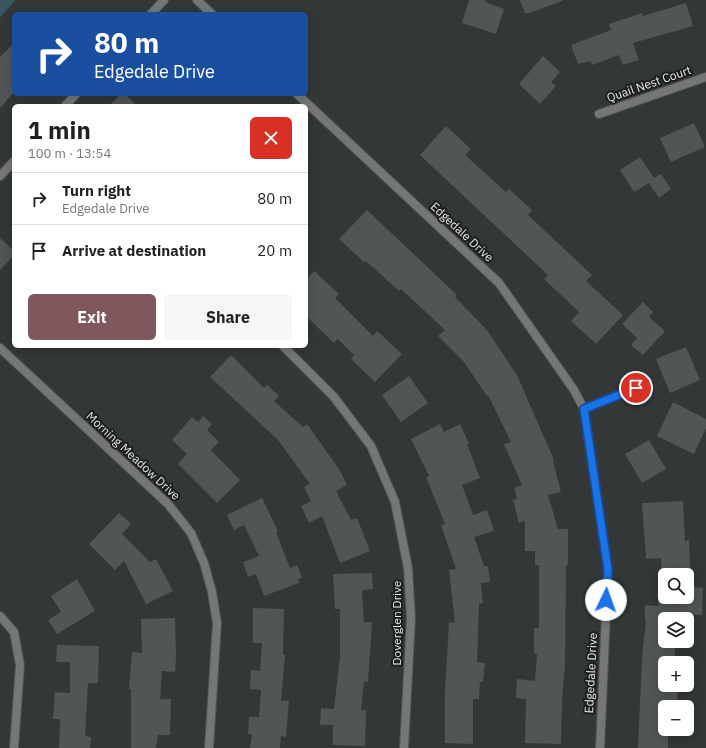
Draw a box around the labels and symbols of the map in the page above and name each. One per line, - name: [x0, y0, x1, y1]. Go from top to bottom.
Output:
- street label: Quail Nest Court: [605, 62, 693, 105]
- street label: Edgedale Drive: [428, 199, 497, 265]
- pin: [619, 371, 653, 405]
- street label: Morning Meadow Drive: [83, 408, 184, 503]
- position arrow: [585, 579, 627, 621]
- street label: Doverglen Drive: [389, 580, 404, 665]
- street label: Edgedale Drive: [581, 632, 600, 714]

